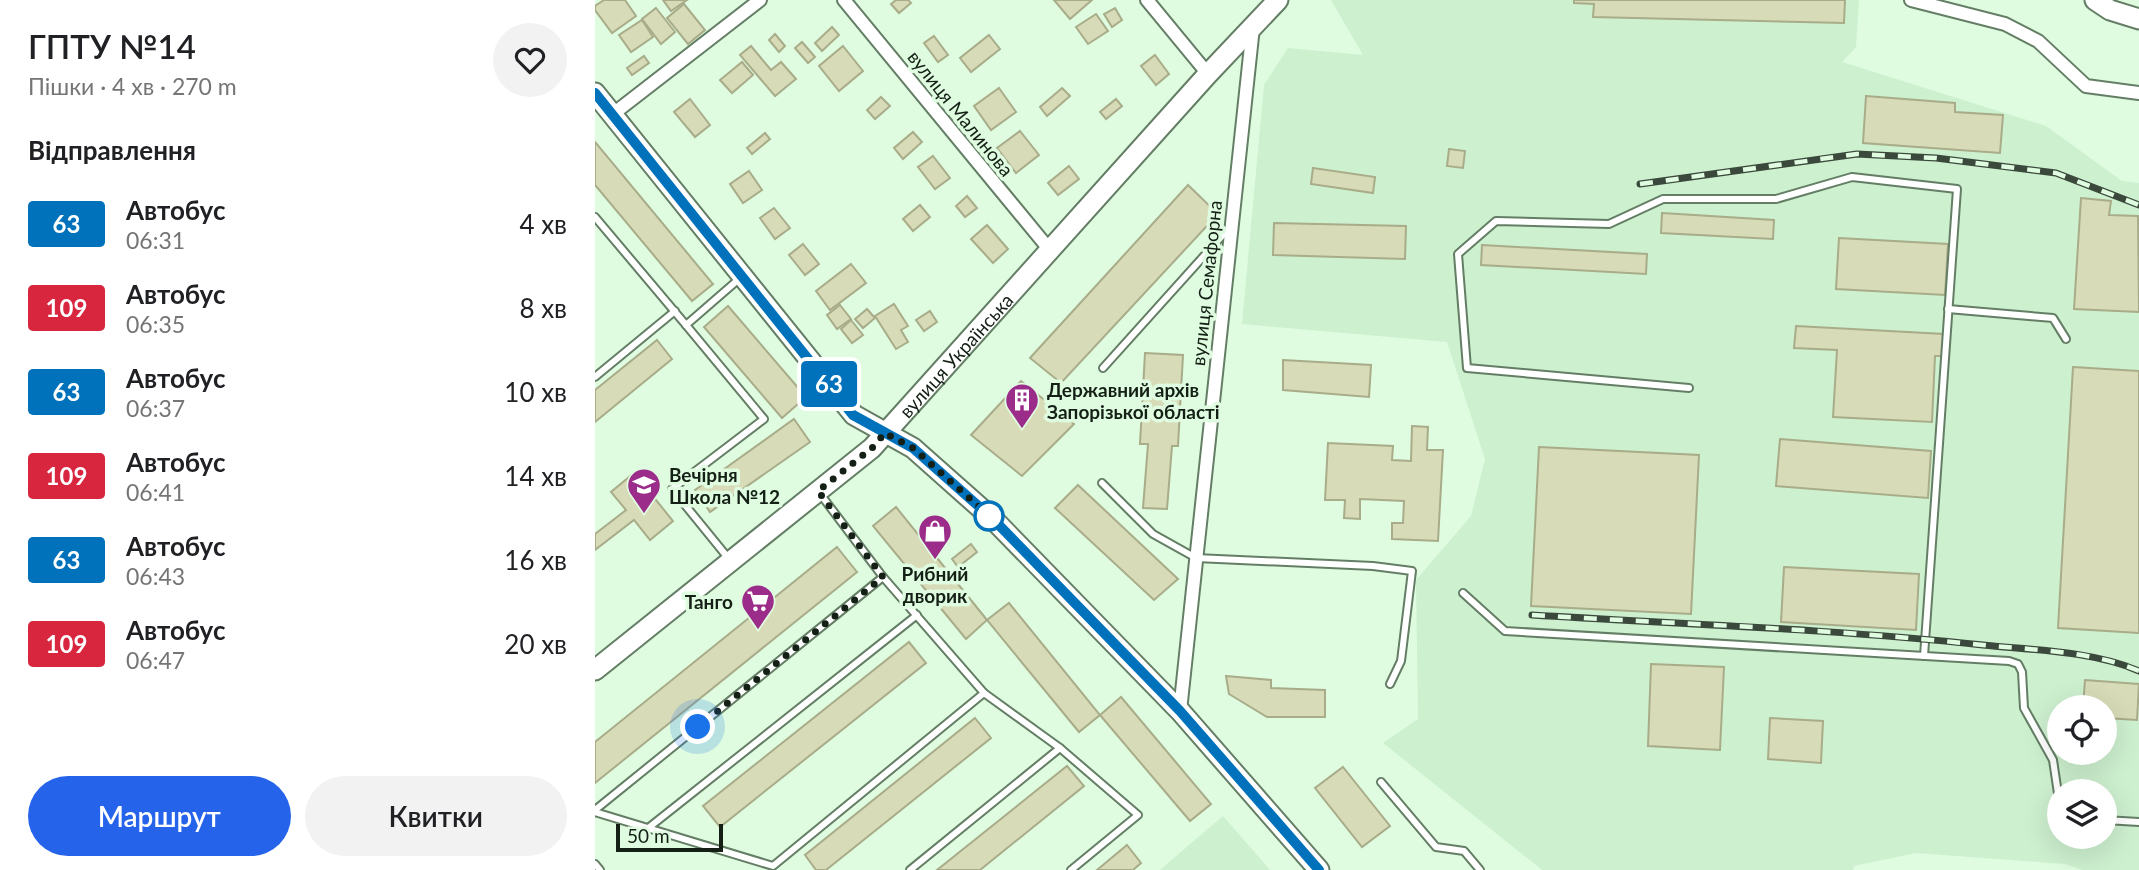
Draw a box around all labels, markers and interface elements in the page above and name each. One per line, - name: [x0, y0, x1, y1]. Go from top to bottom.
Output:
- button: heart: [493, 23, 567, 97]
- text: ГПТУ №14: [28, 26, 196, 66]
- street label: вулиця Малинова: [903, 46, 1019, 180]
- text: Пішки · 4 хв · 270 m: [28, 72, 237, 100]
- text: Відправлення: [28, 134, 196, 166]
- text: Автобус: [126, 194, 225, 226]
- street label: вулиця Семафорна: [1186, 199, 1226, 367]
- text: 4 хв: [519, 208, 567, 240]
- text: 63: [53, 209, 80, 238]
- text: 06:31: [126, 226, 185, 254]
- text: Автобус: [126, 278, 225, 310]
- street label: вулиця Українська: [894, 288, 1017, 422]
- text: 8 хв: [519, 292, 567, 324]
- text: 109: [46, 293, 87, 322]
- text: 06:35: [126, 310, 185, 338]
- line badge: 63: [797, 361, 861, 407]
- text: Автобус: [126, 362, 225, 394]
- text: 63: [815, 369, 843, 398]
- text: 10 хв: [504, 376, 567, 408]
- text: 63: [53, 377, 80, 406]
- place label: Державний архів Запорізької області: [1047, 378, 1220, 423]
- building icon: Державний архів Запорізької області: [1003, 381, 1041, 430]
- text: 06:37: [126, 394, 185, 422]
- text: Автобус: [126, 446, 225, 478]
- text: 14 хв: [504, 460, 567, 492]
- text: 109: [46, 461, 87, 490]
- place label: Вечірня Школа №12: [669, 463, 780, 508]
- school or university icon: Вечірня Школа №12: [625, 466, 663, 515]
- text: 06:41: [126, 478, 185, 506]
- unlabelled marker: [974, 501, 1004, 531]
- shop icon: Рибний дворик: [916, 512, 954, 561]
- text: Автобус: [126, 530, 225, 562]
- text: 16 хв: [504, 544, 567, 576]
- text: 63: [53, 545, 80, 574]
- text: 06:43: [126, 562, 185, 590]
- place label: Рибний дворик: [902, 562, 968, 607]
- supermarket icon: Танго: [739, 582, 777, 631]
- place label: Танго: [685, 590, 733, 613]
- text: Автобус: [126, 614, 225, 646]
- text: 20 хв: [504, 628, 567, 660]
- text: 109: [46, 629, 87, 658]
- text: 06:47: [126, 646, 185, 674]
- map controls: [2047, 695, 2117, 849]
- button: locate: [2047, 695, 2117, 765]
- your location: [680, 709, 715, 744]
- button: Маршрут: [28, 776, 291, 856]
- button: Квитки: [305, 776, 567, 856]
- button: layers: [2047, 779, 2117, 849]
- scale bar: [616, 821, 723, 853]
- text: 50 m: [627, 824, 670, 847]

